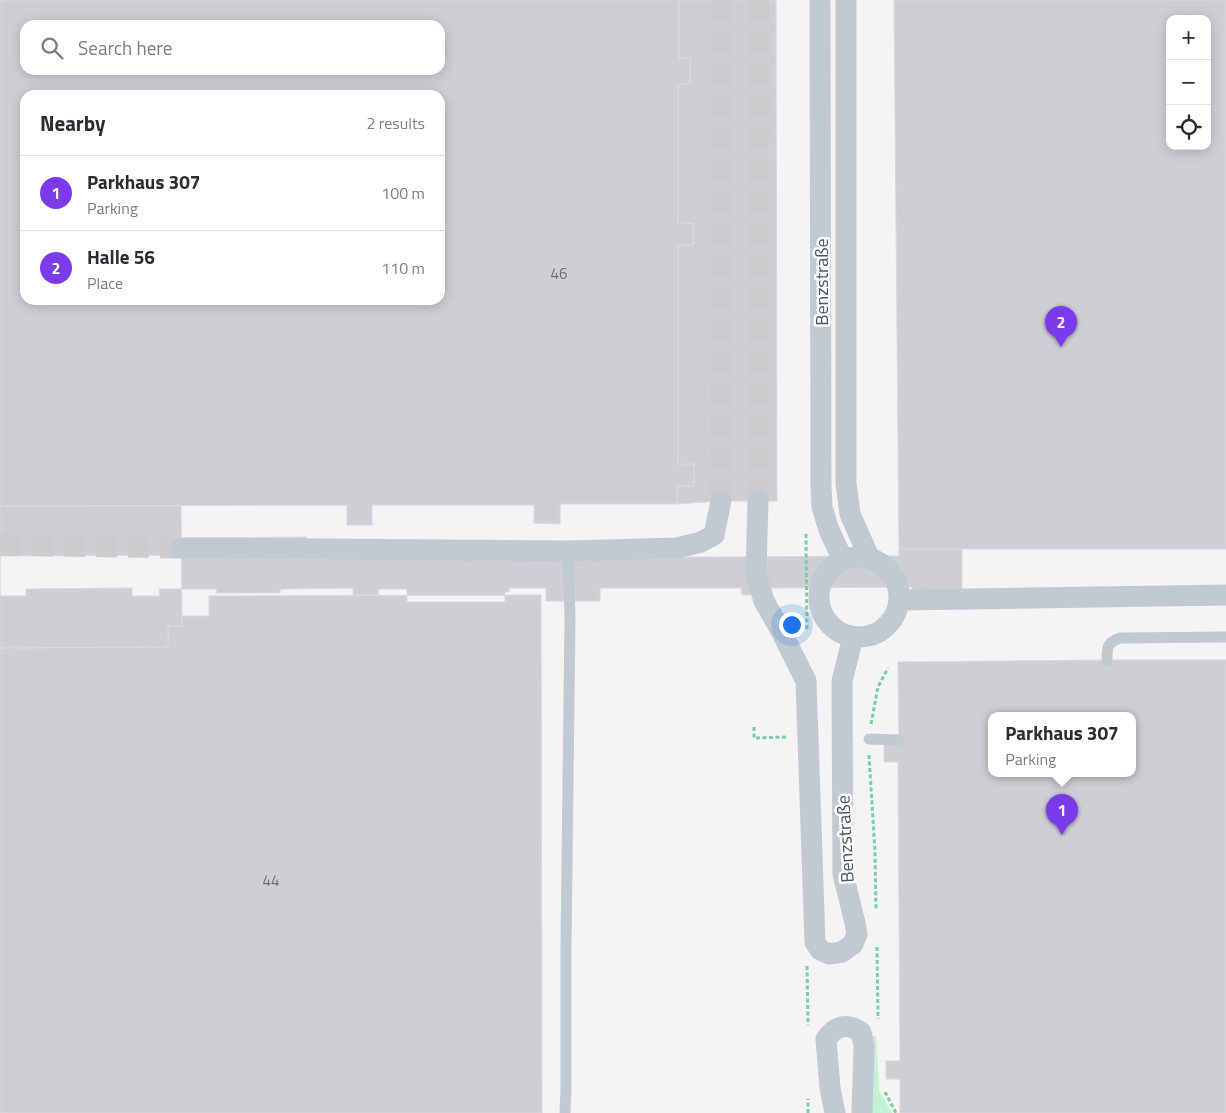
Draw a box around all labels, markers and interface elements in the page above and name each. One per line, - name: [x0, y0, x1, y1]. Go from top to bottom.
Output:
- map controls: [1166, 15, 1211, 150]
- button: +: [1166, 15, 1211, 60]
- search box: [20, 20, 445, 75]
- text: Search here: [78, 33, 172, 62]
- icon: search: [38, 34, 66, 62]
- button: −: [1166, 60, 1211, 105]
- button: locate: [1166, 105, 1211, 150]
- text: Nearby: [40, 107, 105, 139]
- text: 2 results: [366, 111, 425, 135]
- text: Parkhaus 307: [87, 167, 200, 196]
- text: 1: [52, 181, 60, 205]
- text: 100 m: [381, 181, 425, 205]
- text: Parking: [87, 196, 138, 220]
- street label: Benzstraße: [808, 238, 835, 326]
- text: Halle 56: [87, 242, 155, 271]
- text: 2: [52, 256, 60, 280]
- text: 110 m: [381, 256, 425, 280]
- house number: 46: [551, 262, 567, 285]
- text: Place: [87, 271, 123, 295]
- pin: 2: [1045, 306, 1077, 347]
- your location: [779, 612, 805, 638]
- popup: [988, 712, 1136, 777]
- text: Parkhaus 307: [1005, 718, 1119, 747]
- text: Parking: [1005, 747, 1056, 771]
- pin: 1: [1046, 794, 1078, 835]
- street label: Benzstraße: [829, 795, 861, 883]
- house number: 44: [263, 869, 279, 892]

